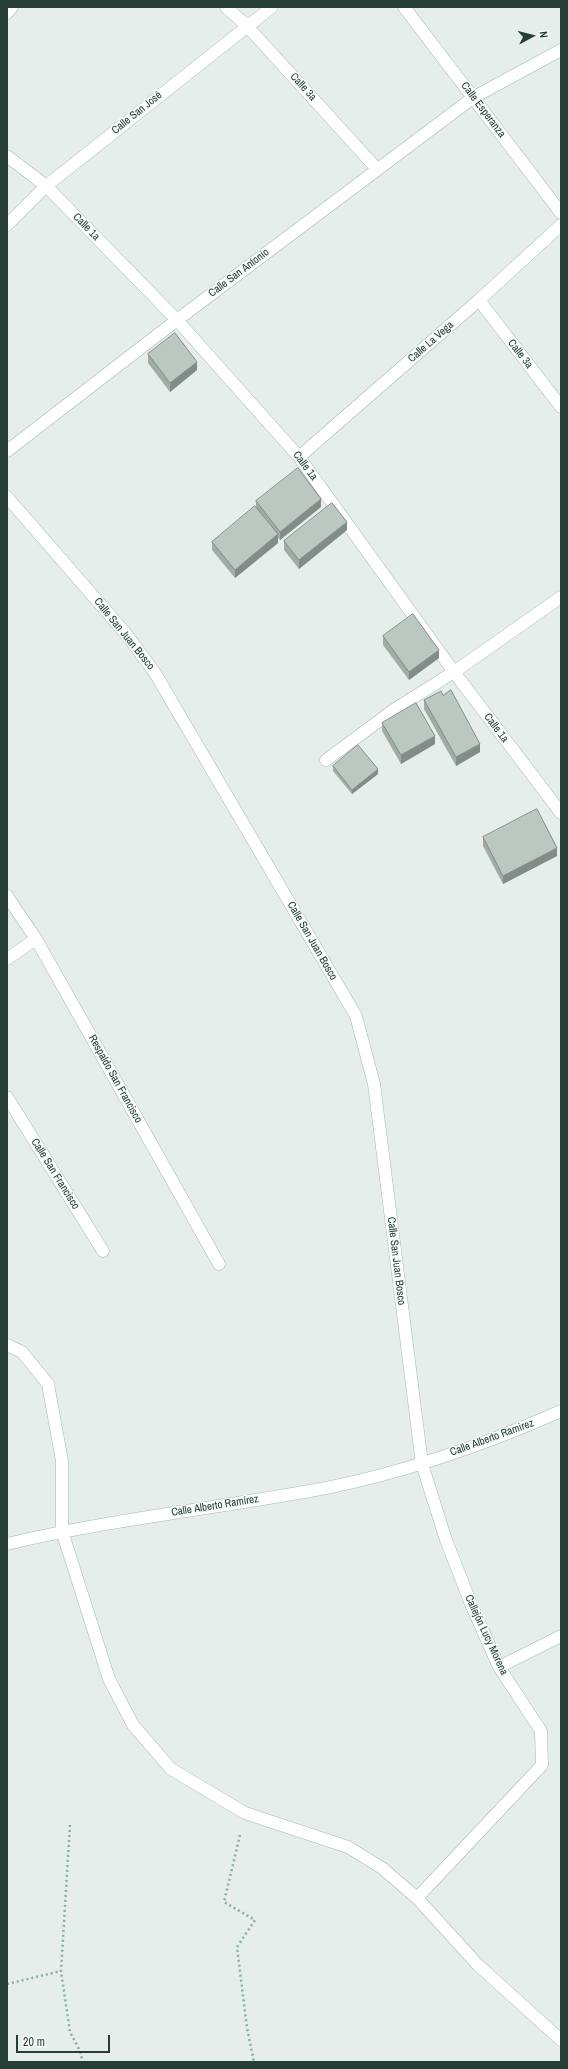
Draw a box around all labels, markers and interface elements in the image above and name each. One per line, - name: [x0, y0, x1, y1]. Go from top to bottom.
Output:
- north arrow: [512, 16, 552, 56]
- text: N: [537, 30, 551, 39]
- street label: Calle 3a: [287, 70, 319, 104]
- street label: Calle Esperanza: [458, 80, 508, 140]
- street label: Calle San José: [109, 89, 165, 137]
- street label: Calle 1a: [70, 211, 102, 243]
- street label: Calle San Antonio: [206, 246, 272, 300]
- street label: Calle La Vega: [405, 319, 457, 365]
- street label: Calle 3a: [505, 337, 535, 371]
- street label: Calle 1a: [290, 449, 320, 483]
- street label: Calle San Juan Bosco: [91, 595, 157, 673]
- street label: Calle 1a: [481, 711, 511, 745]
- street label: Calle San Juan Bosco: [284, 899, 340, 983]
- street label: Respaldo San Francisco: [85, 1033, 145, 1125]
- street label: Calle San Francisco: [28, 1136, 82, 1212]
- street label: Calle San Juan Bosco: [384, 1216, 408, 1306]
- street label: Calle Alberto Ramirez: [448, 1417, 536, 1459]
- street label: Calle Alberto Ramírez: [170, 1493, 260, 1519]
- street label: Callejón Lucy Morena: [462, 1593, 510, 1677]
- scale bar: [18, 2027, 112, 2053]
- text: 20 m: [23, 2034, 45, 2050]

